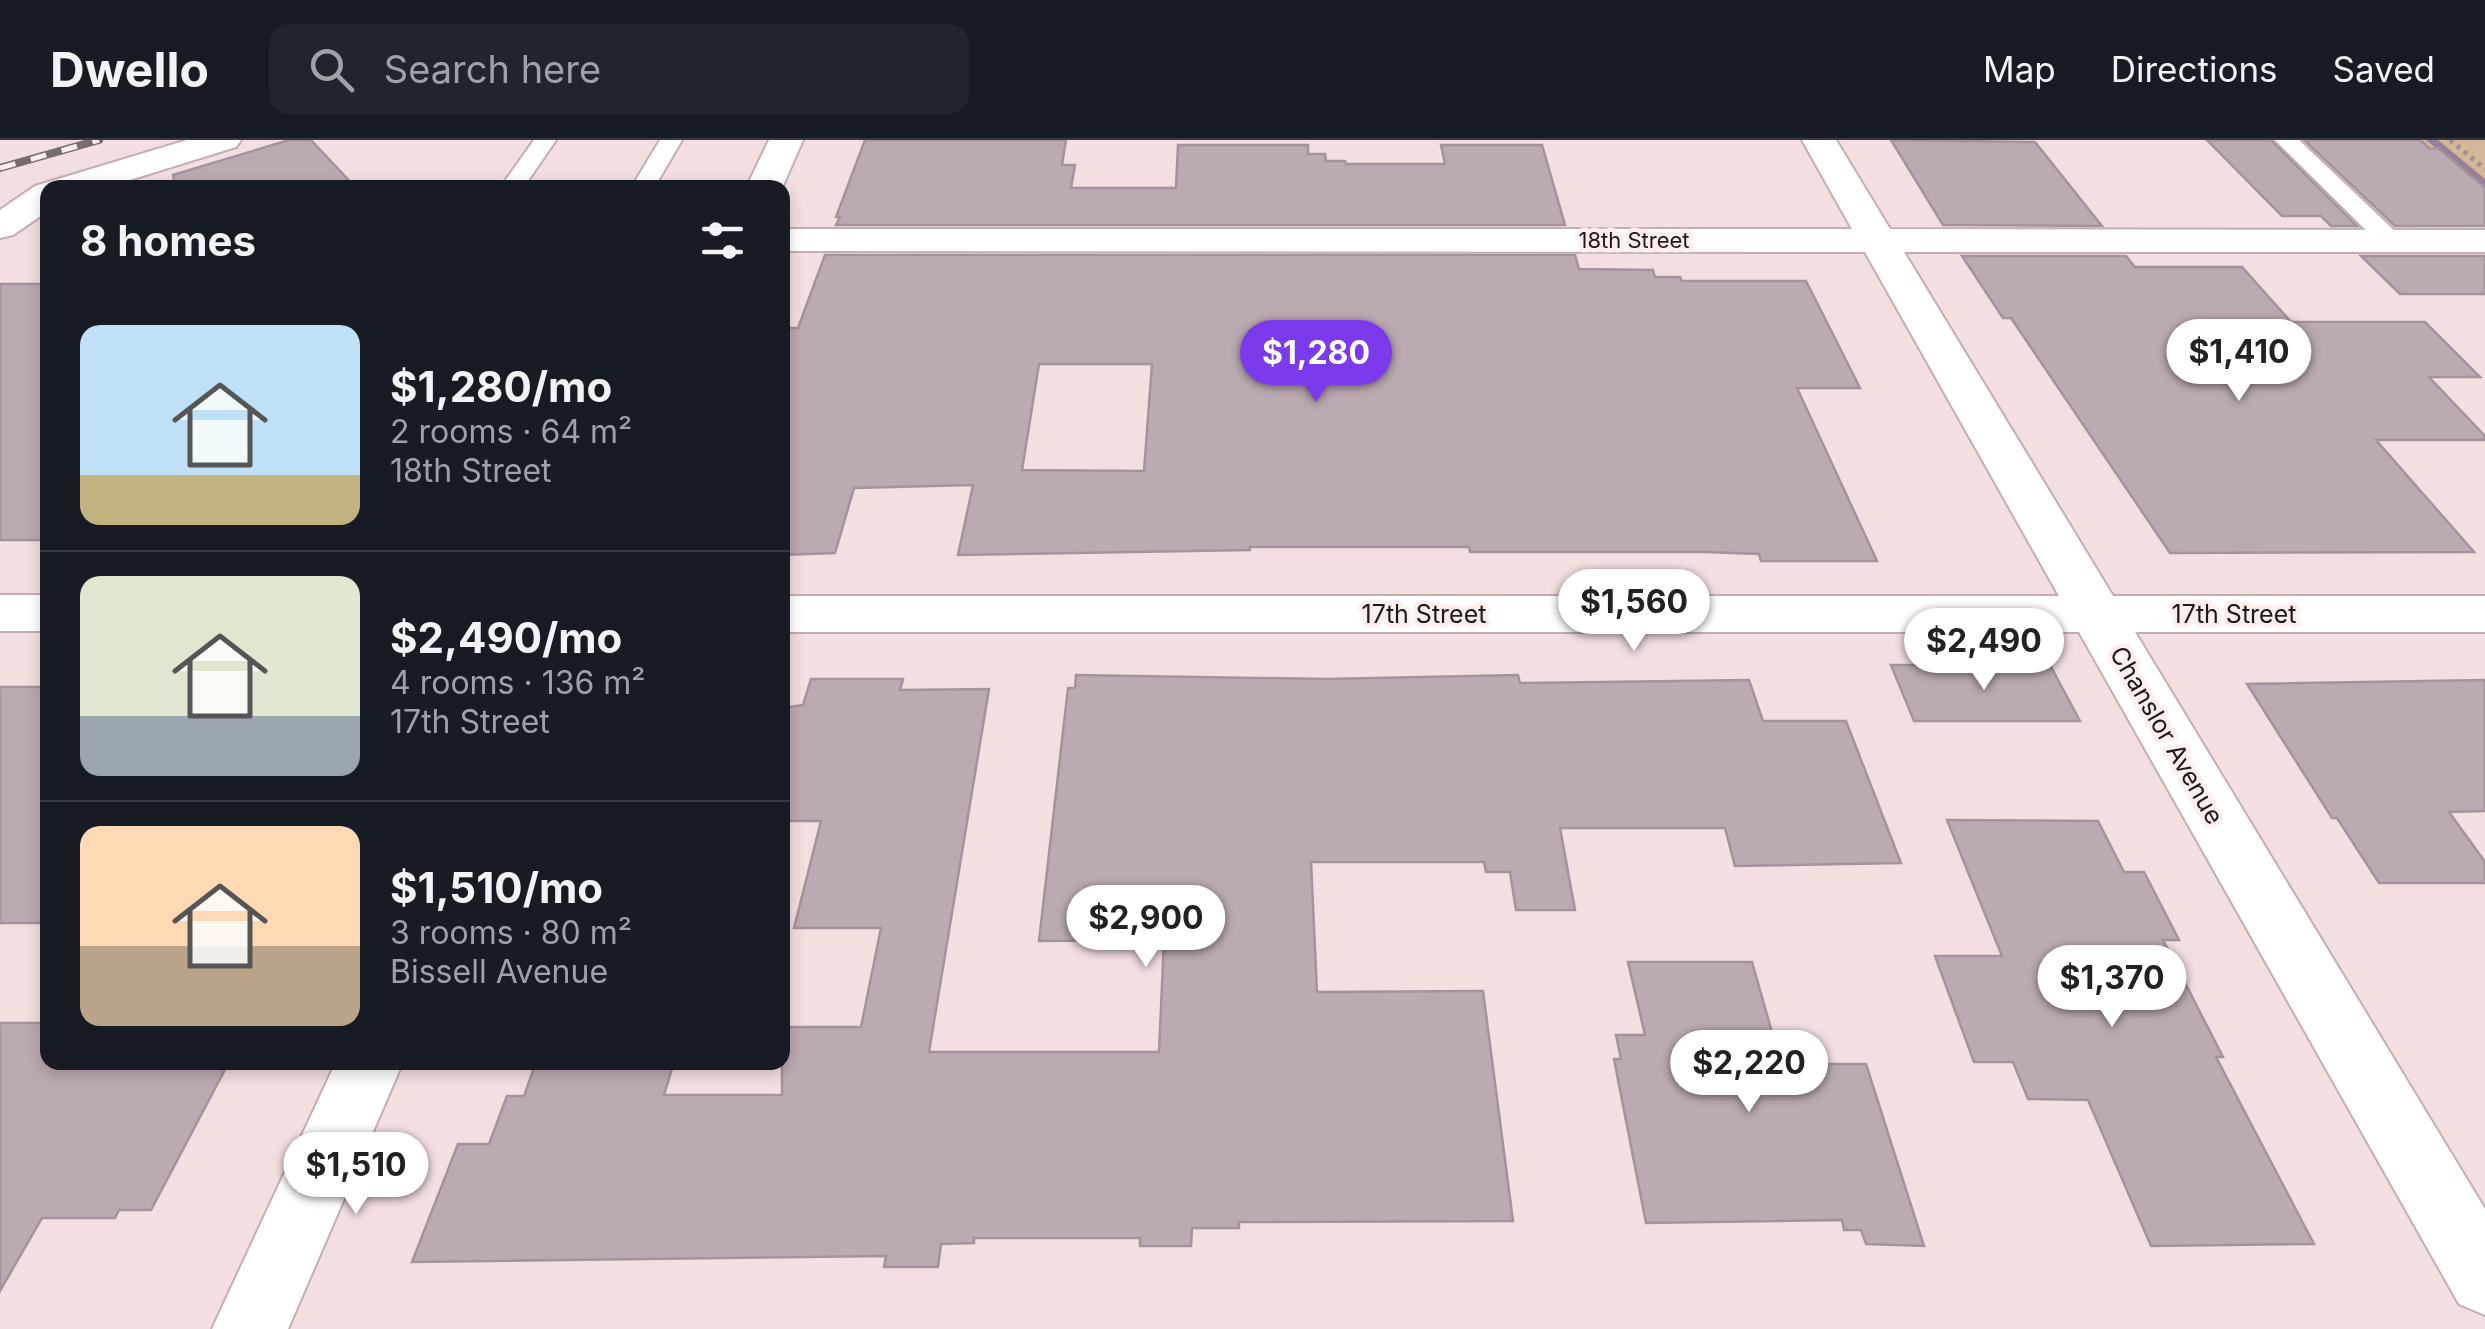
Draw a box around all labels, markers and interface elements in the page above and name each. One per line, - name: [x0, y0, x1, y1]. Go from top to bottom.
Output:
- search box: [269, 24, 969, 114]
- text: Dwello: [50, 40, 209, 99]
- icon: search: [304, 42, 359, 97]
- text: Search here: [384, 46, 601, 92]
- text: Map: [1983, 48, 2056, 90]
- text: Directions: [2111, 48, 2278, 90]
- text: Saved: [2333, 48, 2435, 90]
- icon: filters: [695, 213, 750, 268]
- text: 8 homes: [80, 215, 256, 266]
- street label: 18th Street: [1578, 227, 1690, 253]
- pin: $1,410: [2158, 319, 2320, 404]
- pin: $1,280: [1235, 320, 1397, 405]
- text: $1,410: [2188, 332, 2290, 371]
- text: $1,280: [1262, 333, 1370, 372]
- text: $1,280/mo: [390, 361, 612, 412]
- icon: home: [160, 365, 280, 485]
- text: 2 rooms · 64 m²: [390, 412, 632, 451]
- text: 18th Street: [390, 451, 552, 490]
- pin: $1,560: [1553, 569, 1715, 654]
- text: $1,560: [1580, 582, 1688, 621]
- street label: 17th Street: [1362, 599, 1486, 629]
- street label: 17th Street: [2172, 599, 2296, 629]
- pin: $2,490: [1903, 608, 2065, 693]
- text: $2,490/mo: [390, 612, 622, 663]
- icon: home: [160, 616, 280, 736]
- text: $2,490: [1926, 621, 2042, 660]
- street label: Chanslor Avenue: [2104, 641, 2230, 829]
- text: 4 rooms · 136 m²: [390, 663, 646, 702]
- text: 17th Street: [390, 702, 550, 741]
- text: $1,510/mo: [390, 862, 603, 913]
- icon: home: [160, 866, 280, 986]
- pin: $2,900: [1065, 885, 1227, 970]
- text: $2,900: [1088, 898, 1204, 937]
- text: 3 rooms · 80 m²: [390, 913, 632, 952]
- pin: $1,370: [2031, 945, 2193, 1030]
- text: Bissell Avenue: [390, 952, 608, 991]
- text: $1,370: [2059, 958, 2165, 997]
- pin: $2,220: [1668, 1030, 1830, 1115]
- text: $2,220: [1692, 1043, 1806, 1082]
- pin: $1,510: [275, 1132, 437, 1217]
- text: $1,510: [305, 1145, 407, 1184]

